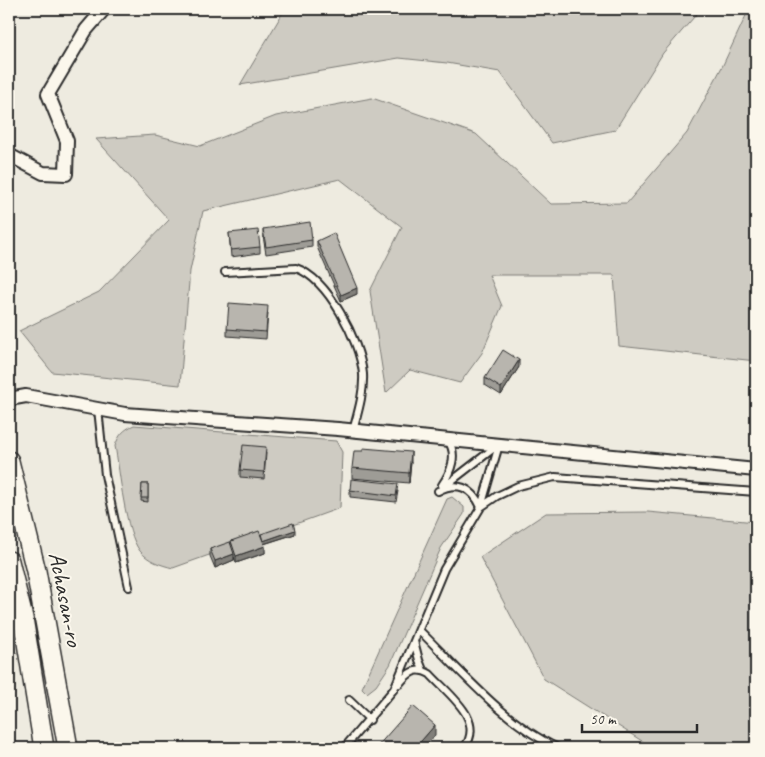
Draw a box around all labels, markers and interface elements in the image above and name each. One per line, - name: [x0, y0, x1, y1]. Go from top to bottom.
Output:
- street label: Achasan-ro: [42, 549, 90, 650]
- scale bar: [582, 702, 698, 734]
- text: 50 m: [590, 710, 617, 729]

